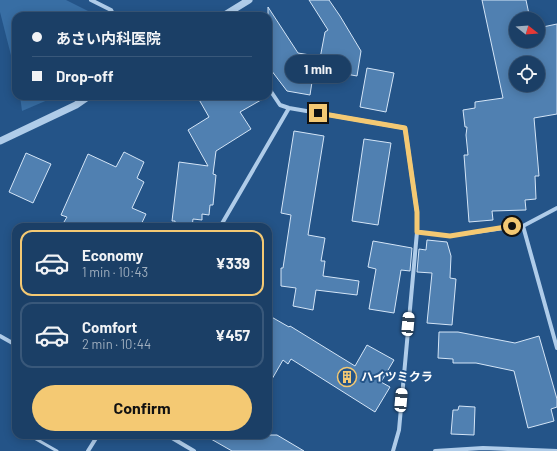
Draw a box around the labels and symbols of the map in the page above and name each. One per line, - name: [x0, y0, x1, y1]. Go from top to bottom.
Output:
- north arrow: [509, 12, 545, 48]
- callout: 1 min: [285, 55, 351, 83]
- route end: [309, 104, 327, 122]
- route start: [503, 217, 521, 235]
- car: [401, 312, 415, 336]
- building icon: ハイツミクラ: [336, 366, 358, 388]
- place label: ハイツミクラ: [361, 369, 433, 383]
- car: [394, 388, 408, 412]

